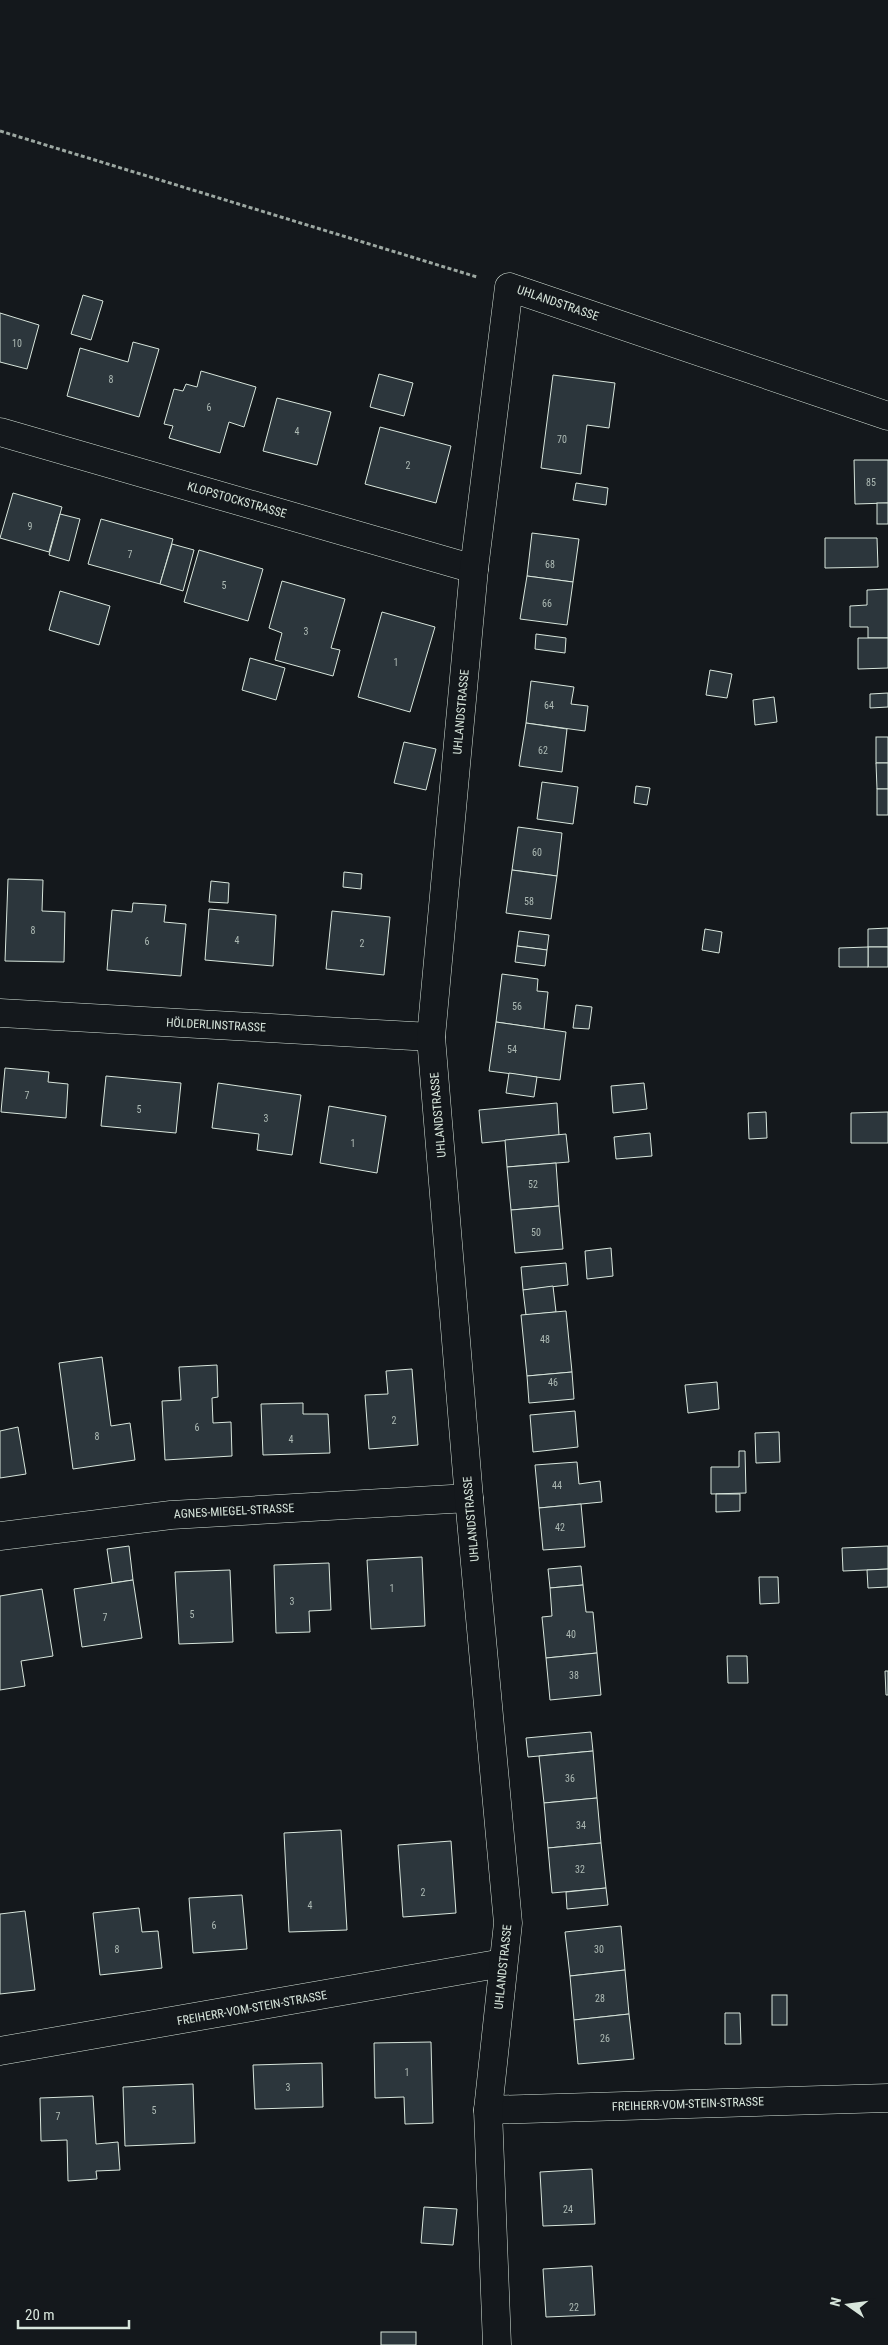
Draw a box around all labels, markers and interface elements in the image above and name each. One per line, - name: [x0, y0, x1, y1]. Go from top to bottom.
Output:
- street label: UHLANDSTRASSE: [515, 282, 601, 324]
- house number: 10: [12, 338, 22, 349]
- house number: 8: [109, 374, 114, 385]
- house number: 6: [207, 402, 212, 413]
- house number: 4: [295, 426, 300, 437]
- house number: 70: [557, 434, 567, 445]
- house number: 2: [406, 460, 411, 471]
- house number: 85: [866, 477, 876, 488]
- street label: KLOPSTOCKSTRASSE: [186, 479, 288, 521]
- house number: 9: [28, 521, 33, 532]
- house number: 7: [128, 549, 133, 560]
- house number: 68: [545, 559, 555, 570]
- house number: 5: [222, 580, 227, 591]
- house number: 66: [542, 598, 552, 609]
- house number: 3: [304, 626, 309, 637]
- house number: 1: [394, 657, 398, 668]
- street label: UHLANDSTRASSE: [450, 669, 472, 755]
- house number: 64: [544, 700, 554, 711]
- house number: 62: [538, 745, 548, 756]
- house number: 60: [532, 847, 542, 858]
- house number: 58: [524, 896, 534, 907]
- house number: 8: [31, 925, 36, 936]
- house number: 4: [235, 935, 240, 946]
- house number: 6: [145, 936, 150, 947]
- house number: 2: [360, 938, 365, 949]
- house number: 56: [512, 1001, 522, 1012]
- street label: HÖLDERLINSTRASSE: [166, 1014, 266, 1035]
- house number: 54: [507, 1044, 517, 1055]
- street label: UHLANDSTRASSE: [427, 1072, 449, 1158]
- house number: 7: [25, 1090, 30, 1101]
- house number: 5: [137, 1104, 142, 1115]
- house number: 3: [264, 1113, 269, 1124]
- house number: 1: [351, 1138, 355, 1149]
- house number: 52: [528, 1179, 538, 1190]
- house number: 50: [531, 1227, 541, 1238]
- house number: 48: [540, 1334, 550, 1345]
- house number: 46: [548, 1377, 558, 1388]
- house number: 2: [392, 1415, 397, 1426]
- house number: 6: [195, 1422, 200, 1433]
- house number: 8: [95, 1431, 100, 1442]
- house number: 4: [289, 1434, 294, 1445]
- street label: UHLANDSTRASSE: [460, 1476, 482, 1562]
- house number: 44: [552, 1480, 562, 1491]
- street label: AGNES-MIEGEL-STRASSE: [173, 1501, 295, 1521]
- house number: 42: [555, 1522, 565, 1533]
- house number: 1: [390, 1583, 394, 1594]
- house number: 3: [290, 1596, 295, 1607]
- house number: 5: [190, 1609, 195, 1620]
- house number: 7: [103, 1612, 108, 1623]
- house number: 40: [566, 1629, 576, 1640]
- house number: 38: [569, 1670, 579, 1681]
- house number: 36: [565, 1773, 575, 1784]
- house number: 34: [576, 1820, 586, 1831]
- house number: 32: [575, 1864, 585, 1875]
- house number: 2: [421, 1887, 426, 1898]
- house number: 4: [308, 1900, 313, 1911]
- house number: 6: [212, 1920, 217, 1931]
- street label: UHLANDSTRASSE: [492, 1924, 514, 2010]
- house number: 8: [115, 1944, 120, 1955]
- house number: 30: [594, 1944, 604, 1955]
- street label: FREIHERR-VOM-STEIN-STRASSE: [176, 1988, 328, 2028]
- house number: 28: [595, 1993, 605, 2004]
- house number: 26: [600, 2033, 610, 2044]
- house number: 1: [405, 2067, 409, 2078]
- house number: 3: [286, 2082, 291, 2093]
- street label: FREIHERR-VOM-STEIN-STRASSE: [612, 2094, 764, 2114]
- house number: 5: [152, 2105, 157, 2116]
- house number: 7: [56, 2111, 61, 2122]
- house number: 24: [563, 2204, 573, 2215]
- north arrow: [823, 2280, 873, 2330]
- text: N: [827, 2296, 844, 2308]
- scale bar: [18, 2298, 129, 2330]
- house number: 22: [569, 2302, 579, 2313]
- text: 20 m: [25, 2306, 55, 2324]

